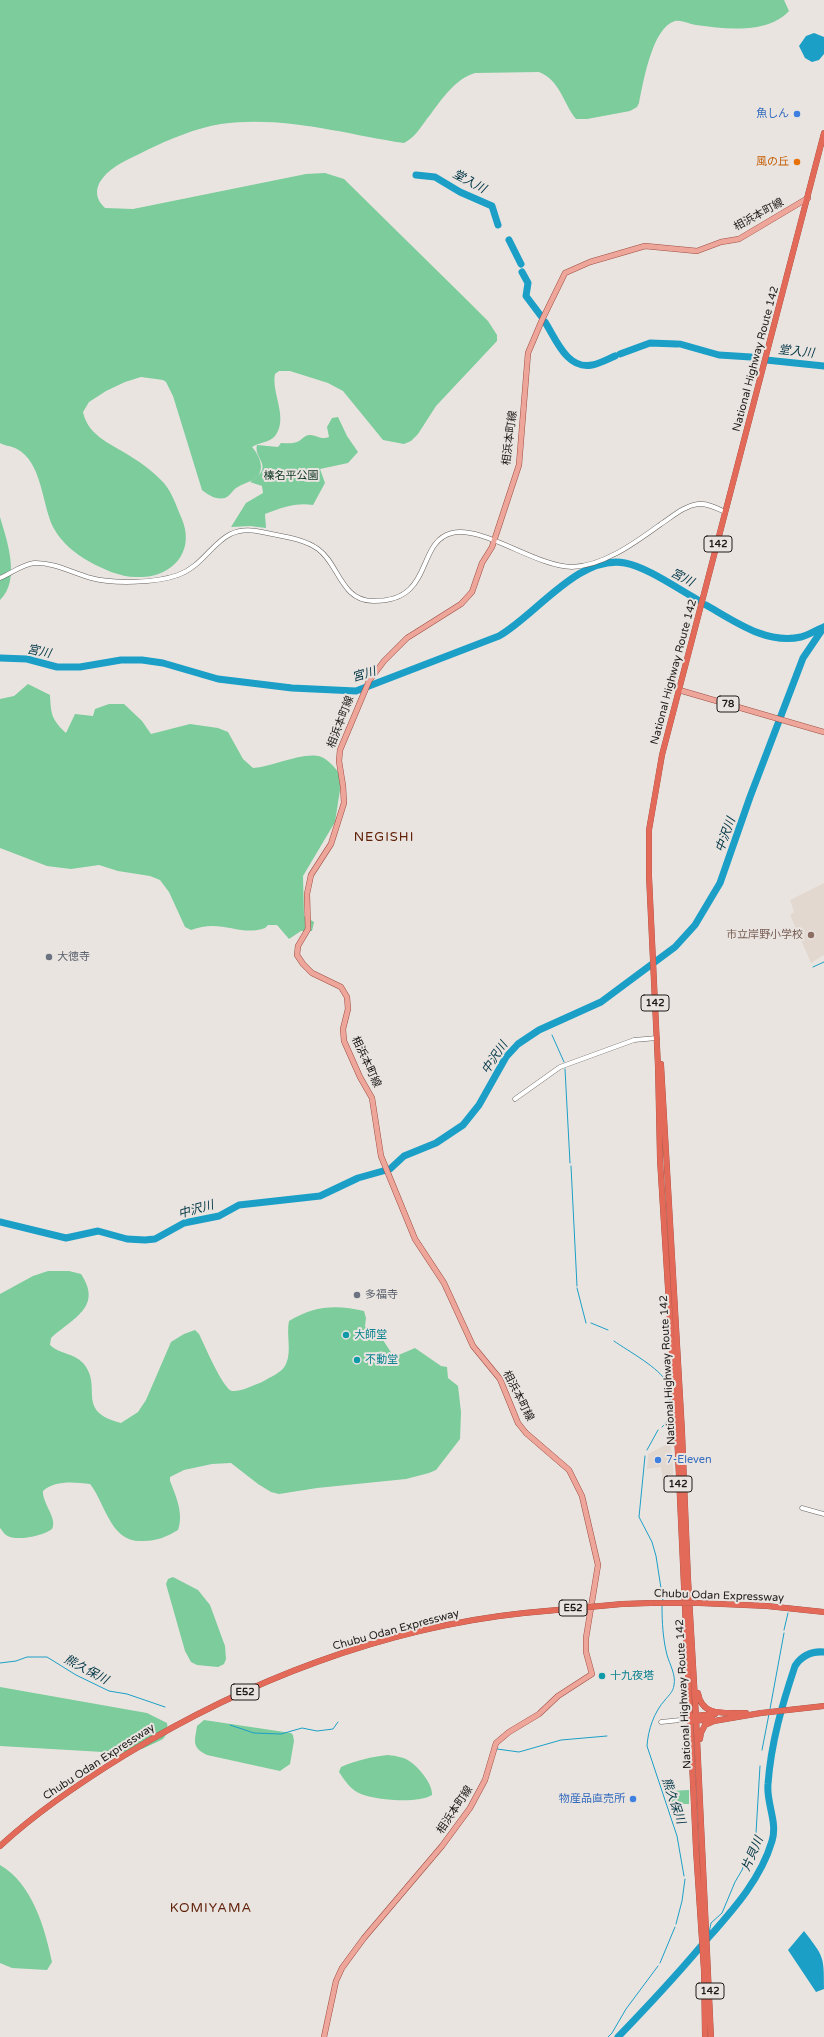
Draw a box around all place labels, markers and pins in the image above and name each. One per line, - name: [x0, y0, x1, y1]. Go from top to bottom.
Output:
- place label: 魚しん: [756, 107, 789, 121]
- marker: 魚しん: [792, 109, 802, 119]
- place label: 風の丘: [756, 155, 789, 169]
- marker: 風の丘: [792, 157, 802, 167]
- place label: 市立岸野小学校: [726, 928, 803, 942]
- marker: 市立岸野小学校: [806, 930, 816, 940]
- place label: 大徳寺: [57, 950, 90, 964]
- marker: 大徳寺: [44, 952, 54, 962]
- place label: 多福寺: [365, 1288, 398, 1302]
- marker: 多福寺: [352, 1290, 362, 1300]
- place label: 大師堂: [354, 1328, 387, 1342]
- marker: 大師堂: [341, 1330, 351, 1340]
- place label: 不動堂: [365, 1353, 398, 1367]
- marker: 不動堂: [352, 1355, 362, 1365]
- place label: 7-Eleven: [666, 1453, 712, 1467]
- marker: 7-Eleven: [653, 1455, 663, 1465]
- place label: 十九夜塔: [610, 1669, 654, 1683]
- marker: 十九夜塔: [597, 1671, 607, 1681]
- place label: 物産品直売所: [559, 1792, 625, 1806]
- marker: 物産品直売所: [628, 1794, 638, 1804]

